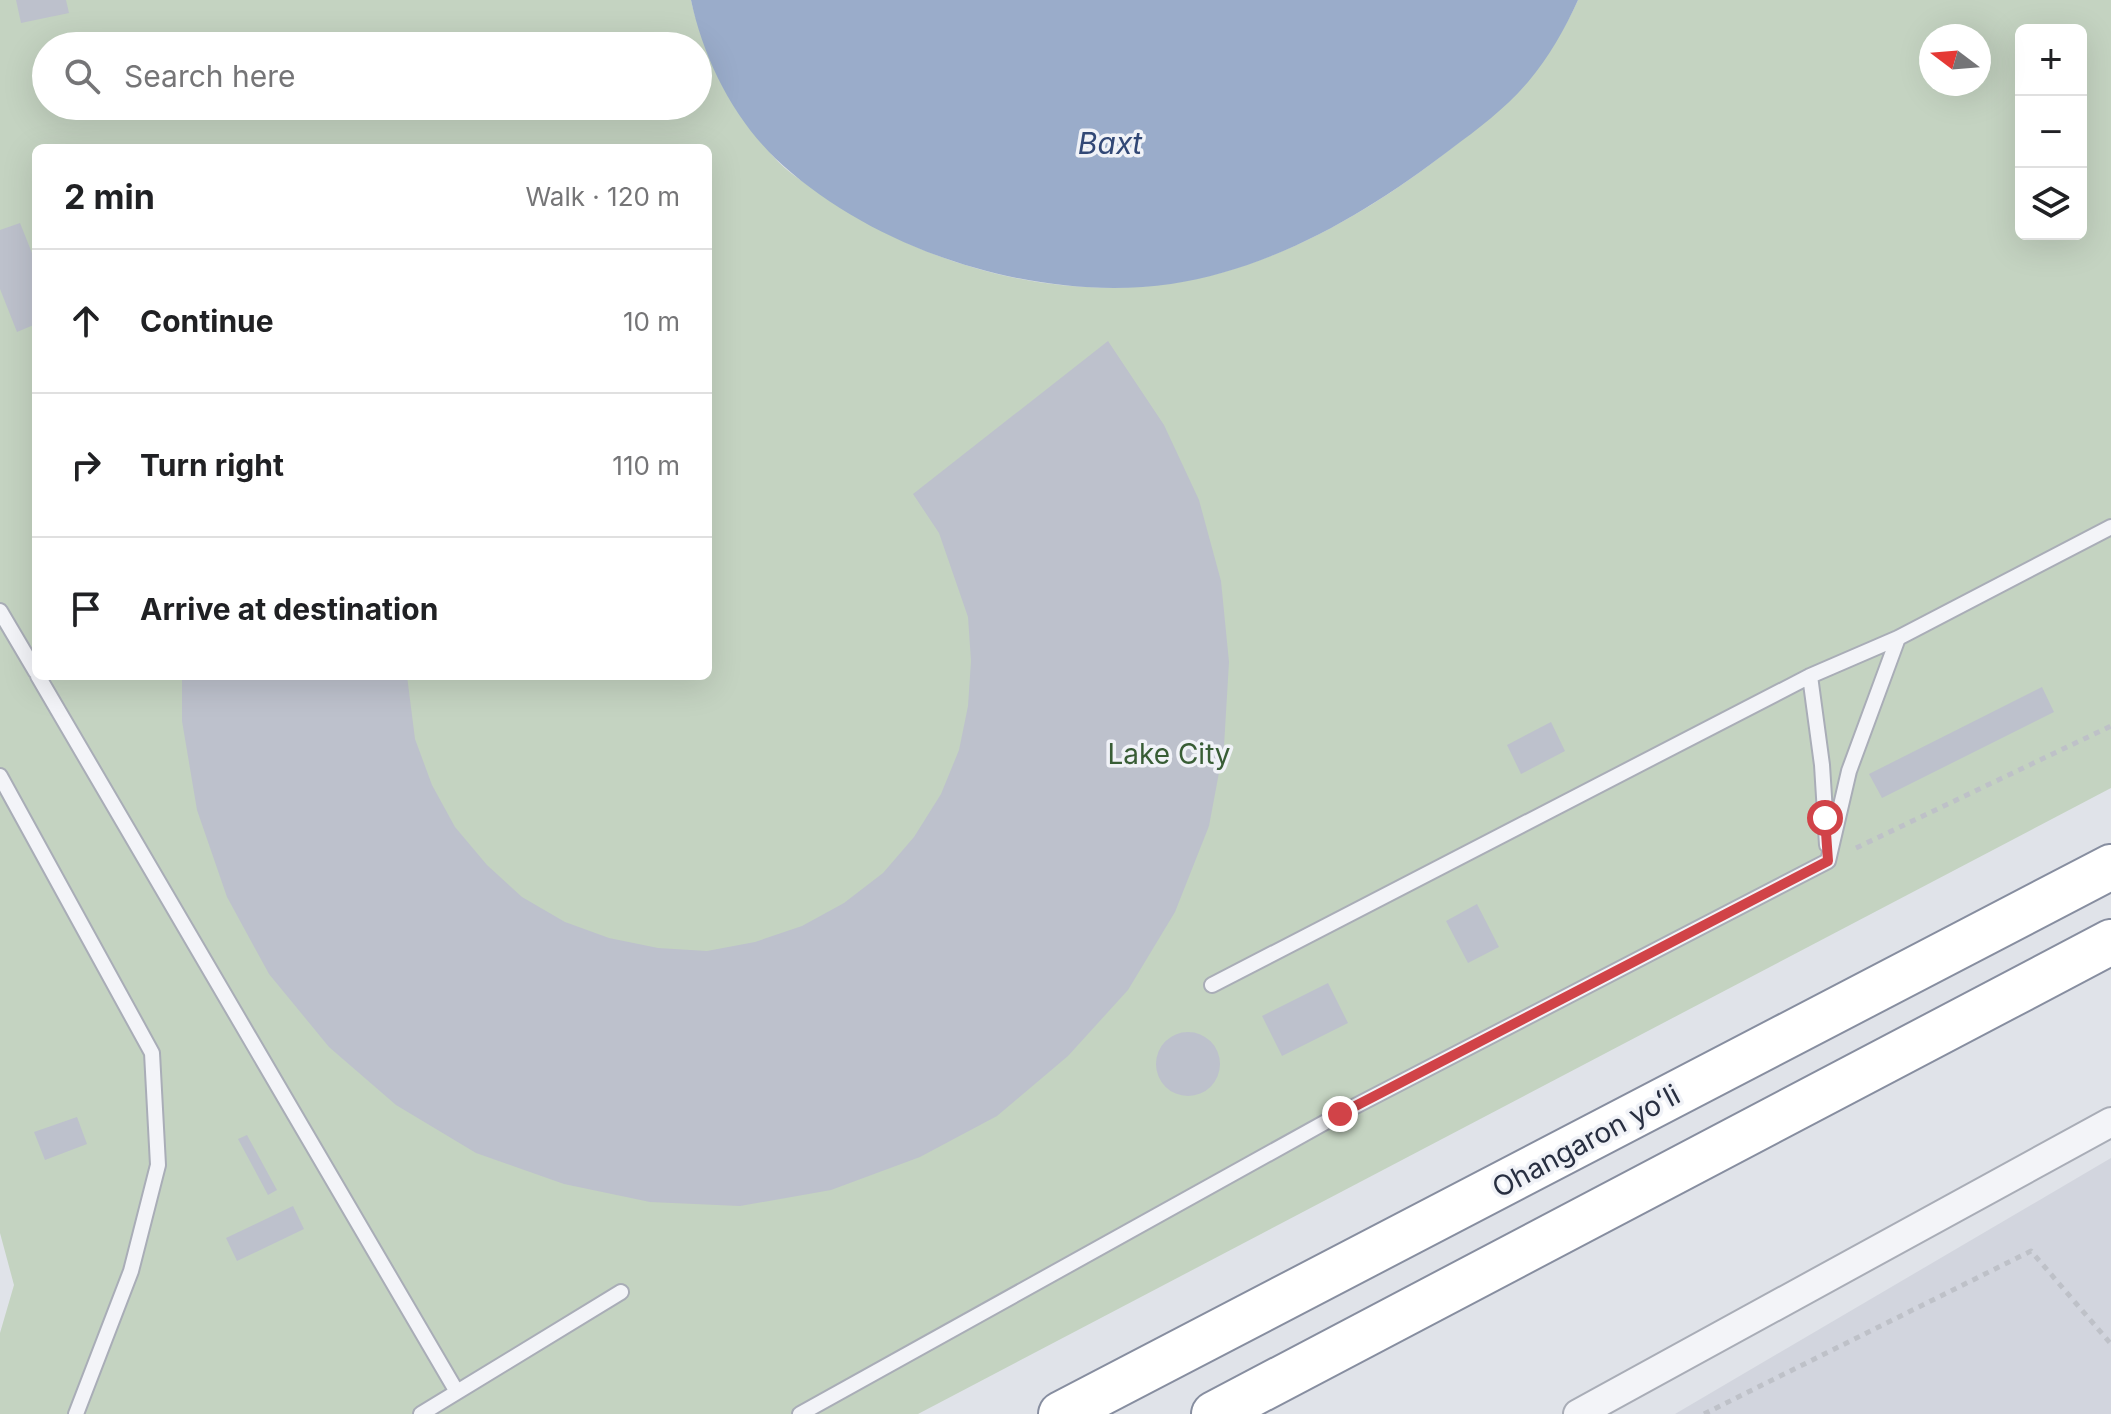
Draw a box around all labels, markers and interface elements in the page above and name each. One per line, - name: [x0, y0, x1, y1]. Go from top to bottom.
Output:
- north arrow: [1919, 24, 1991, 96]
- map controls: [2015, 24, 2087, 240]
- button: +: [2015, 24, 2087, 96]
- search box: [32, 32, 712, 120]
- icon: search: [60, 54, 104, 98]
- text: Search here: [124, 58, 296, 94]
- button: −: [2015, 96, 2087, 168]
- water label: Baхt: [1078, 125, 1143, 161]
- button: layers: [2015, 168, 2087, 240]
- text: 2 min: [64, 176, 155, 217]
- text: Walk · 120 m: [525, 181, 680, 212]
- icon: ahead: [64, 299, 108, 343]
- text: Continue: [140, 303, 274, 339]
- text: 10 m: [623, 306, 680, 337]
- icon: right: [64, 443, 108, 487]
- text: Turn right: [140, 447, 284, 483]
- text: 110 m: [612, 450, 680, 481]
- icon: arrive: [64, 587, 108, 631]
- text: Arrive at destination: [140, 591, 438, 627]
- park label: Lake City: [1107, 737, 1231, 771]
- route start: [1807, 800, 1843, 836]
- street label: Ohangaron yoʻli: [1486, 1077, 1686, 1205]
- route end: [1322, 1096, 1358, 1132]

